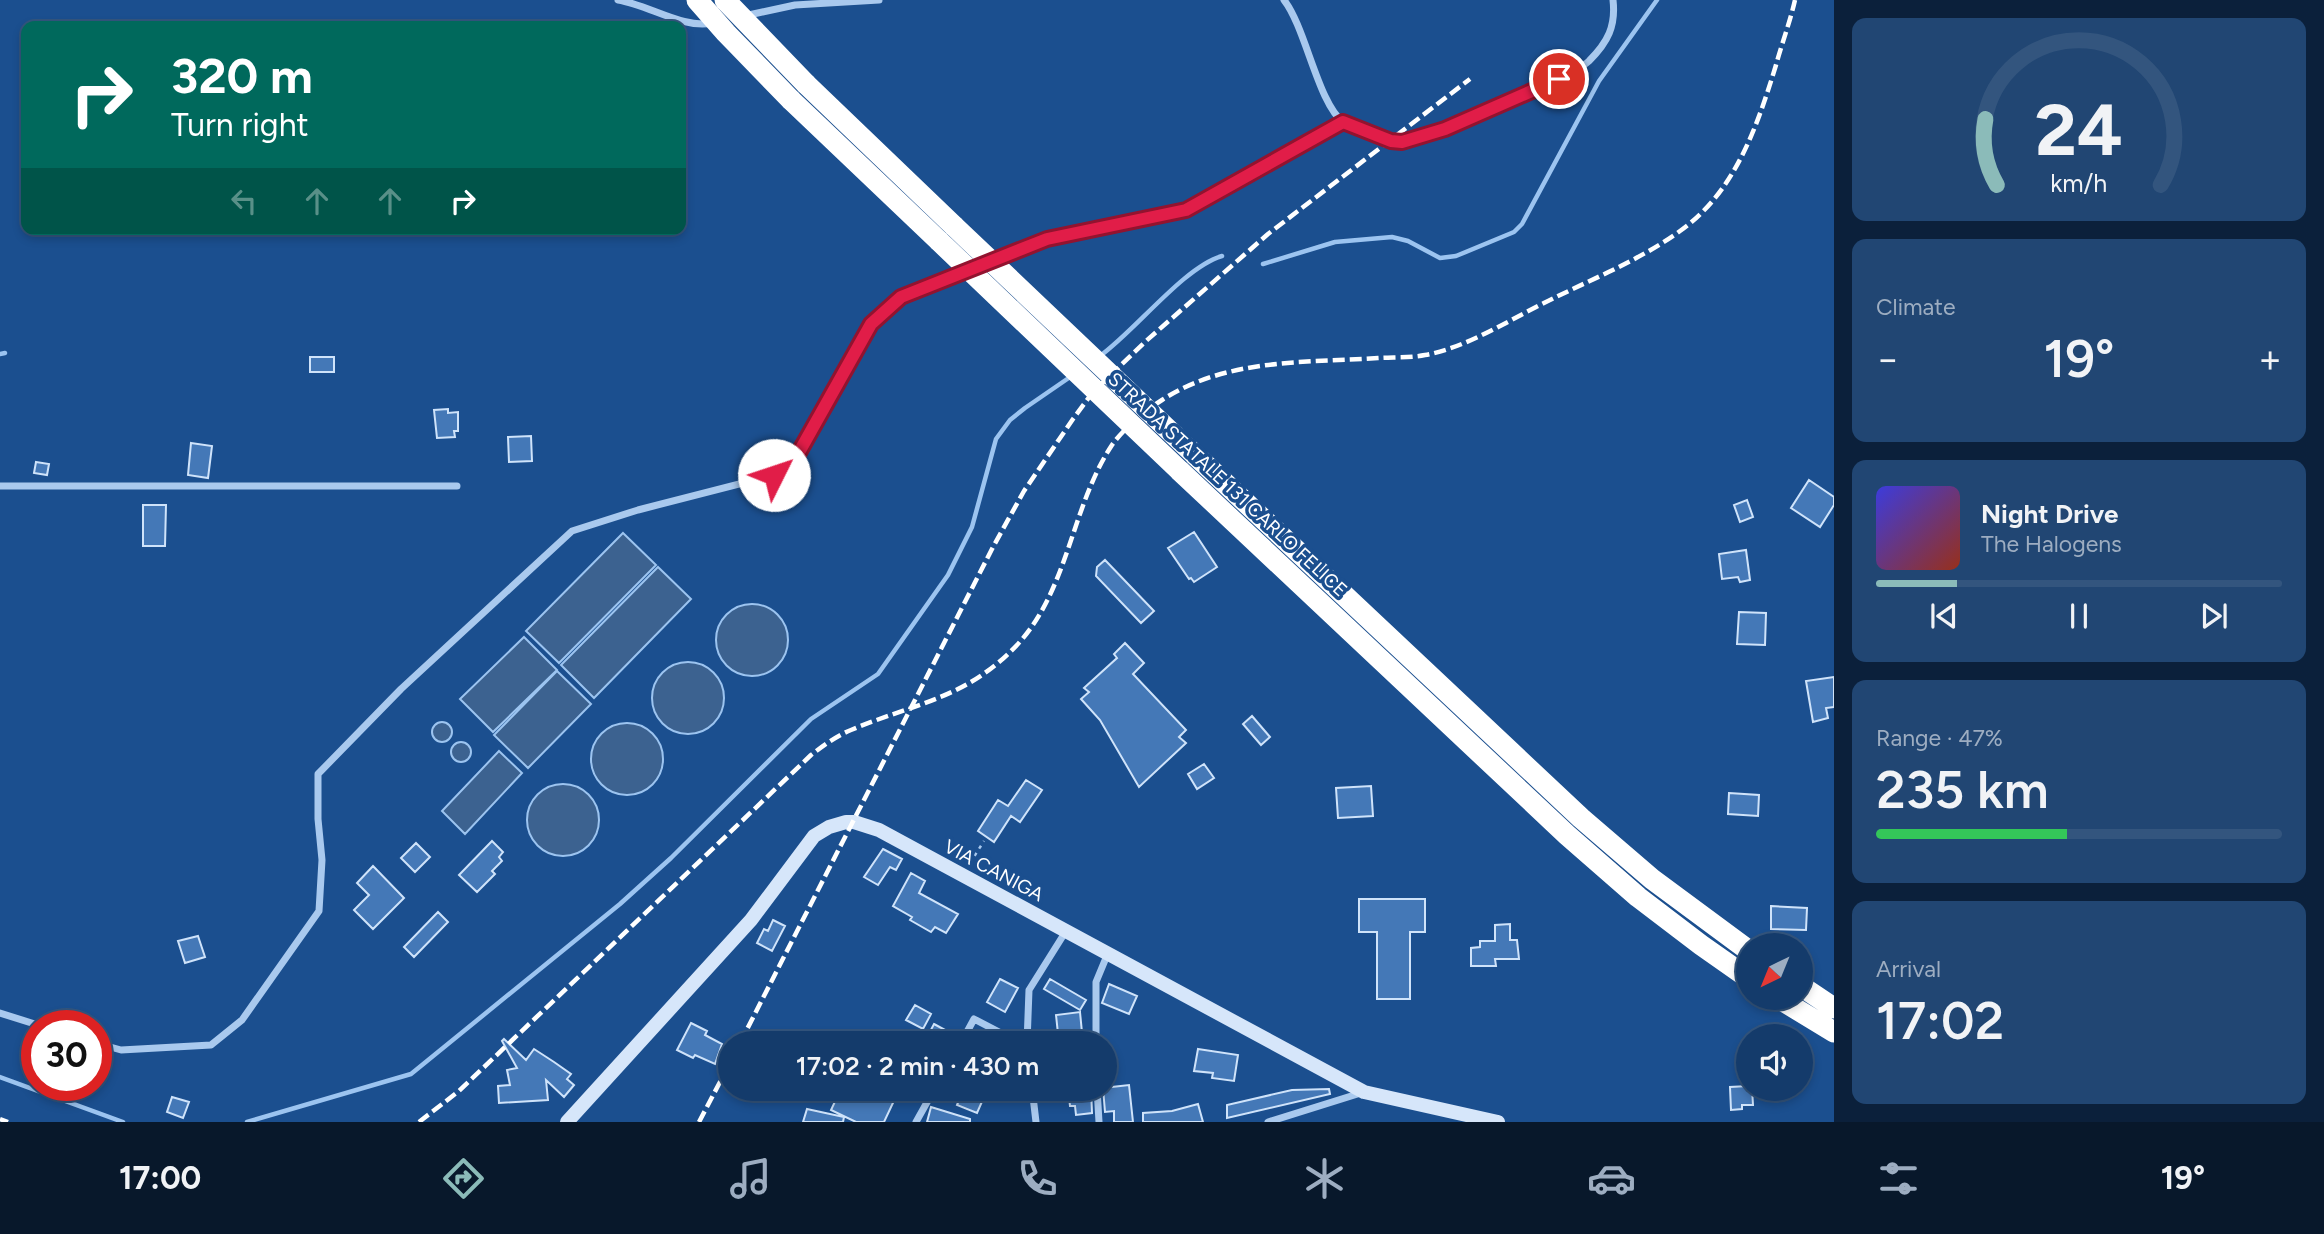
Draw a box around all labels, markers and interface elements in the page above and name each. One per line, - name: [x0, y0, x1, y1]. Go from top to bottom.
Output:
- text: 320 m: [171, 46, 313, 105]
- icon: right: [56, 49, 147, 140]
- pin: [1529, 49, 1589, 109]
- icon: arrive: [1540, 60, 1578, 98]
- text: 24: [2035, 87, 2123, 174]
- text: Turn right: [171, 106, 309, 144]
- text: km/h: [2050, 168, 2108, 198]
- icon: left: [225, 182, 263, 220]
- icon: ahead: [298, 182, 336, 220]
- icon: ahead: [371, 182, 409, 220]
- icon: right: [444, 182, 482, 220]
- text: Climate: [1876, 293, 1955, 321]
- text: 19°: [2043, 328, 2115, 390]
- text: −: [1876, 336, 1900, 382]
- text: +: [2258, 336, 2282, 382]
- street label: STRADA STATALE 131 CARLO FELICE: [1103, 367, 1352, 601]
- position arrow: [737, 438, 811, 512]
- text: Night Drive: [1981, 498, 2118, 530]
- text: The Halogens: [1981, 530, 2122, 558]
- icon: previous: [1925, 597, 1963, 635]
- icon: pause: [2060, 597, 2098, 635]
- icon: next: [2195, 597, 2233, 635]
- text: Range · 47%: [1876, 724, 2003, 752]
- text: 235 km: [1876, 759, 2049, 821]
- street label: VIA CANIGA: [940, 835, 1048, 906]
- north arrow: [1736, 933, 1813, 1010]
- map controls: [1736, 933, 1813, 1101]
- text: Arrival: [1876, 955, 1941, 983]
- text: 17:02: [1876, 990, 2004, 1052]
- speed limit sign: 30: [21, 1010, 112, 1101]
- button: sound: [1736, 1024, 1813, 1101]
- text: 17:02 · 2 min · 430 m: [796, 1050, 1039, 1082]
- icon: directions: [439, 1154, 488, 1203]
- icon: music: [726, 1154, 775, 1203]
- icon: phone: [1013, 1154, 1062, 1203]
- icon: climate: [1300, 1154, 1349, 1203]
- icon: car: [1587, 1154, 1636, 1203]
- icon: filters: [1874, 1154, 1923, 1203]
- text: 17:00: [119, 1159, 201, 1197]
- text: 19°: [2161, 1159, 2205, 1197]

